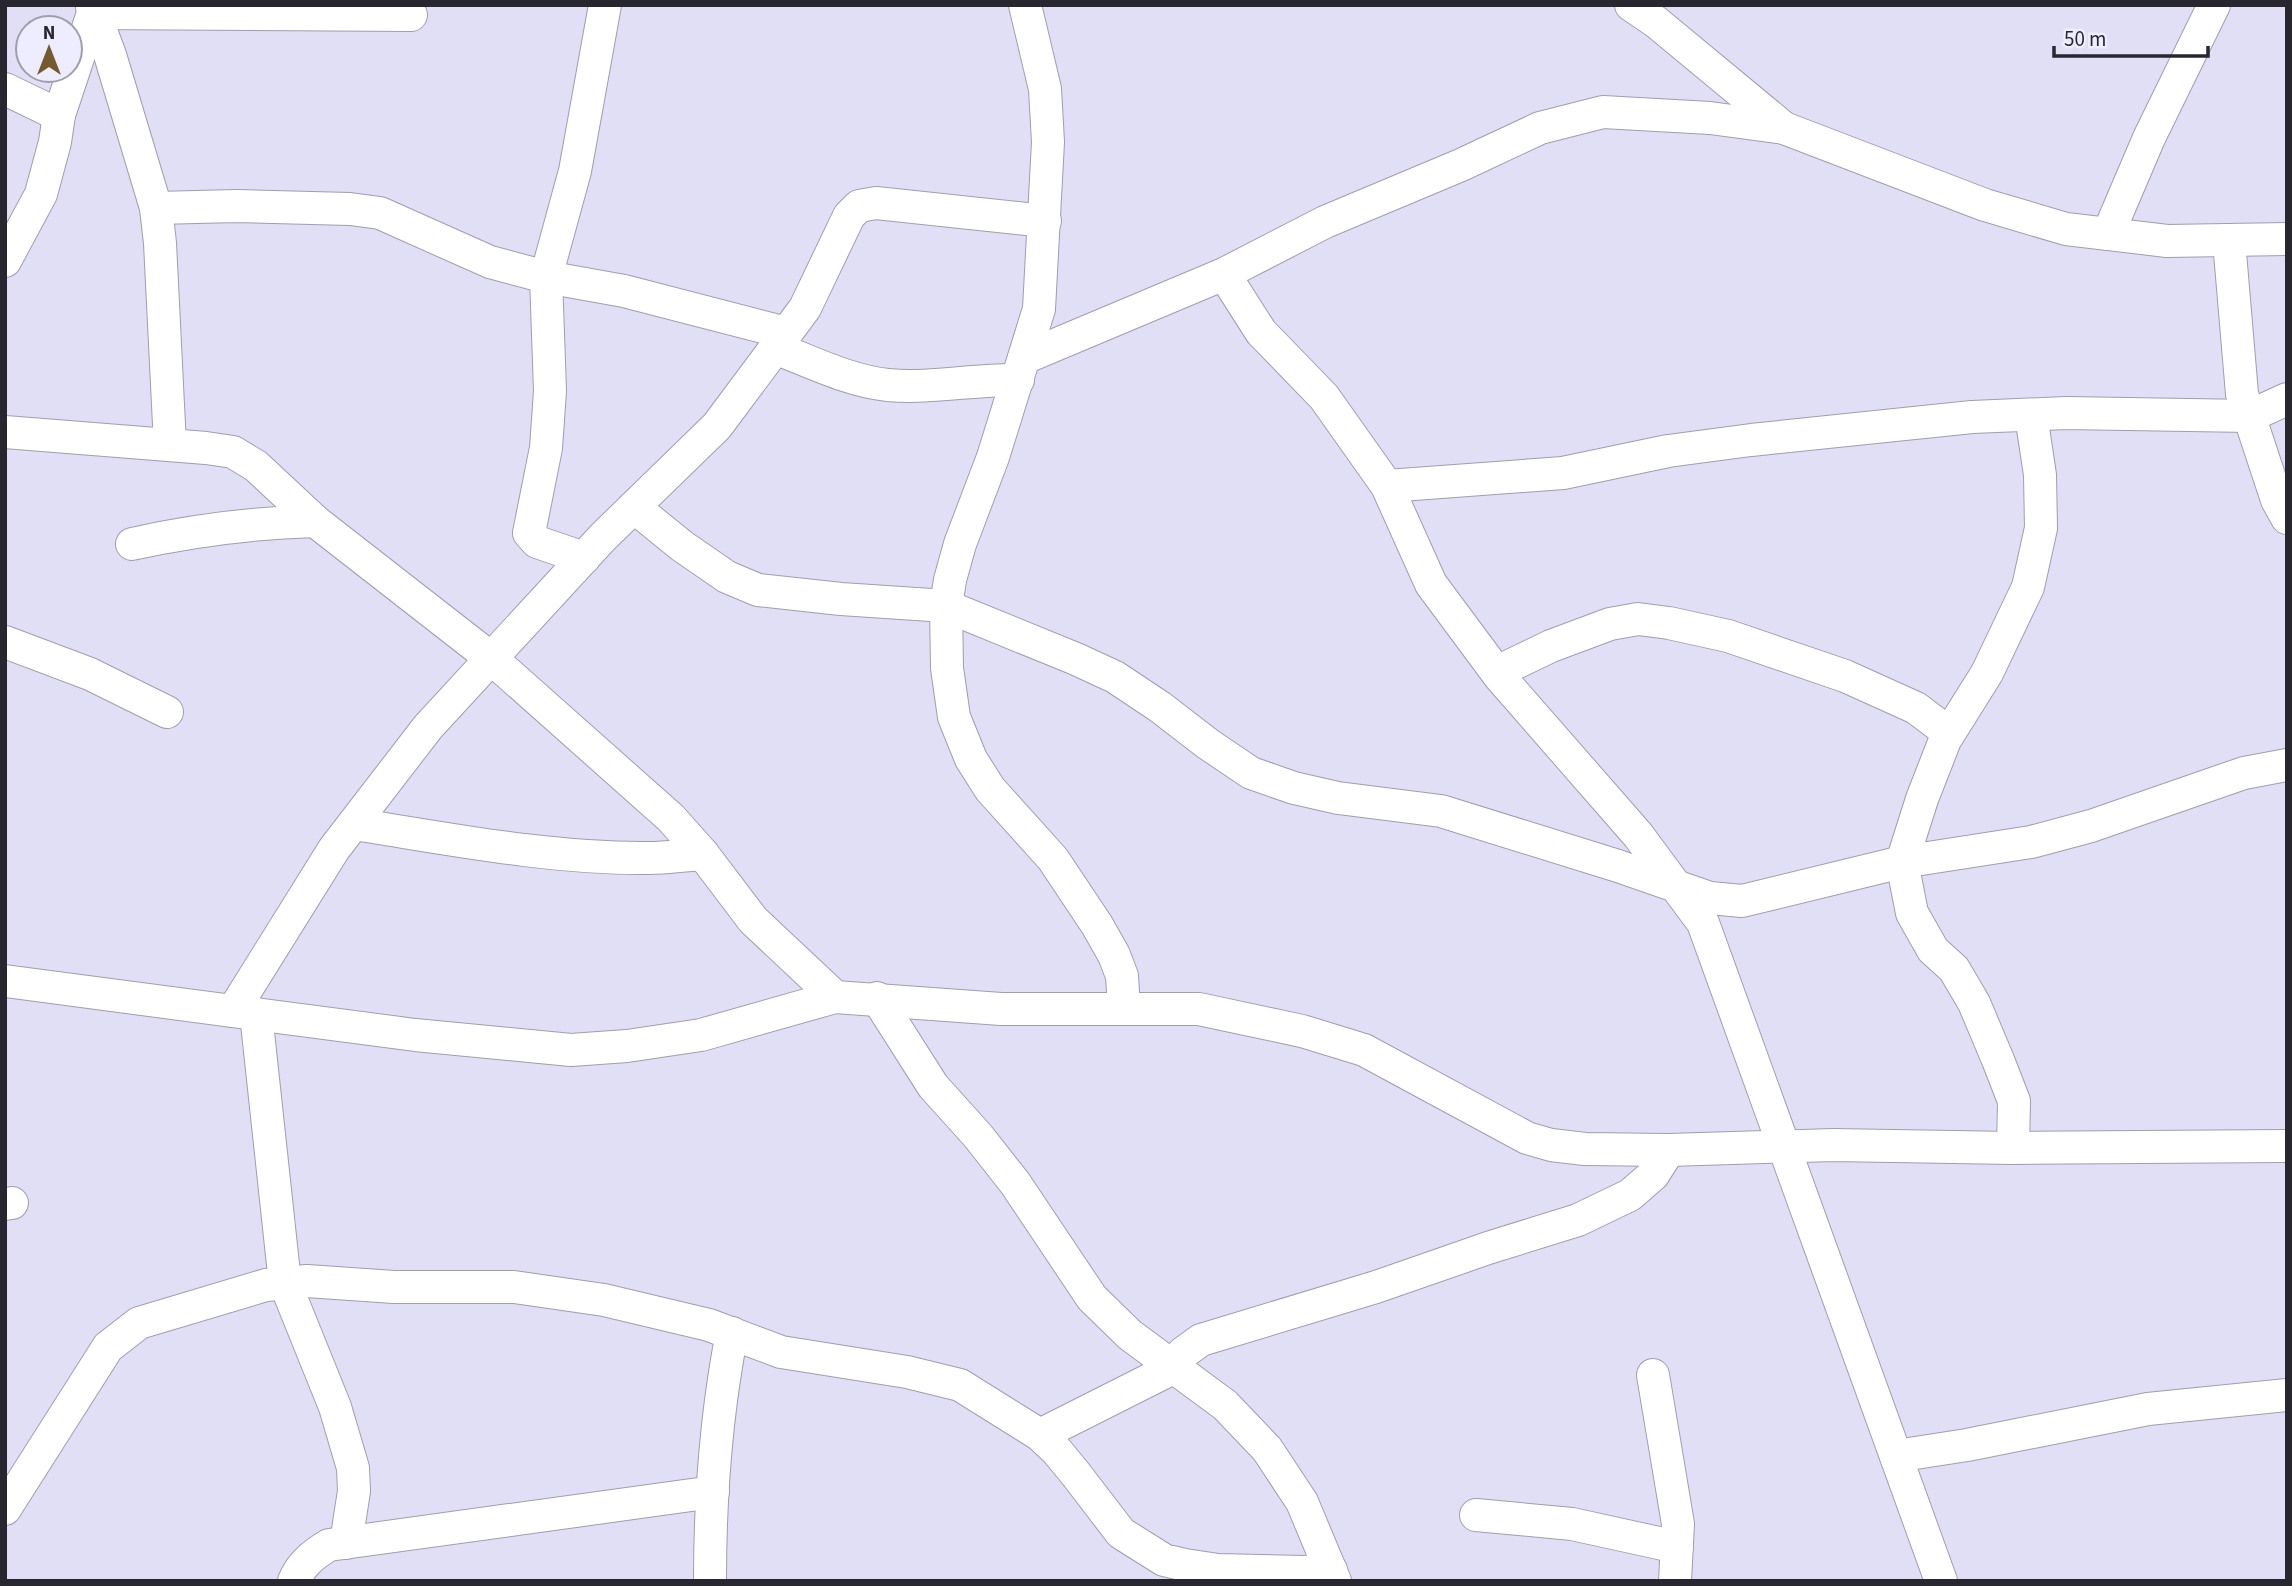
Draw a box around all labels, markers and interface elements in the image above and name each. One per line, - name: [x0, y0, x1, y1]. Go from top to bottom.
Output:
- north arrow: [14, 14, 84, 84]
- scale bar: [2054, 14, 2208, 58]
- text: N: [43, 20, 55, 47]
- text: 50 m: [2064, 24, 2106, 54]

